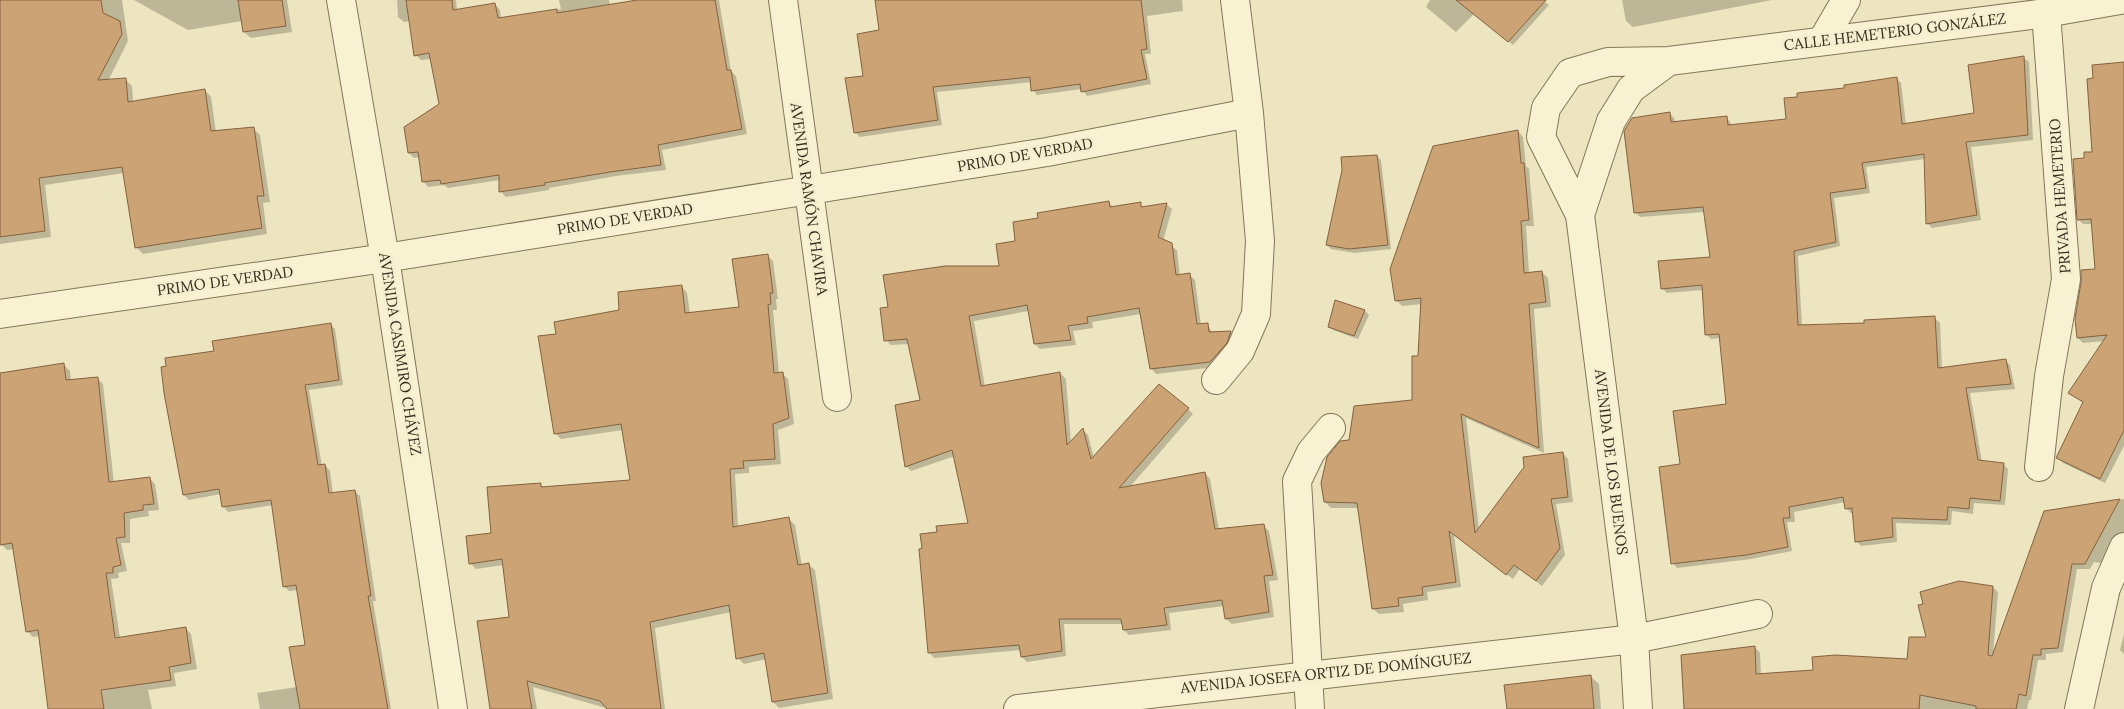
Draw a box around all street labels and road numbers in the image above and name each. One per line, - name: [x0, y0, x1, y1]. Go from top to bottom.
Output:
- street label: CALLE HEMETERIO GONZÁLEZ: [1783, 8, 2007, 55]
- street label: AVENIDA RAMÓN CHAVIRA: [786, 100, 833, 297]
- street label: PRIVADA HEMETERIO: [2045, 118, 2074, 274]
- street label: PRIMO DE VERDAD: [956, 133, 1094, 176]
- street label: PRIMO DE VERDAD: [556, 198, 694, 239]
- street label: AVENIDA CASIMIRO CHÁVEZ: [375, 250, 426, 457]
- street label: PRIMO DE VERDAD: [156, 262, 294, 299]
- street label: AVENIDA DE LOS BUENOS: [1591, 367, 1632, 556]
- street label: AVENIDA JOSEFA ORTIZ DE DOMÍNGUEZ: [1179, 648, 1472, 697]

